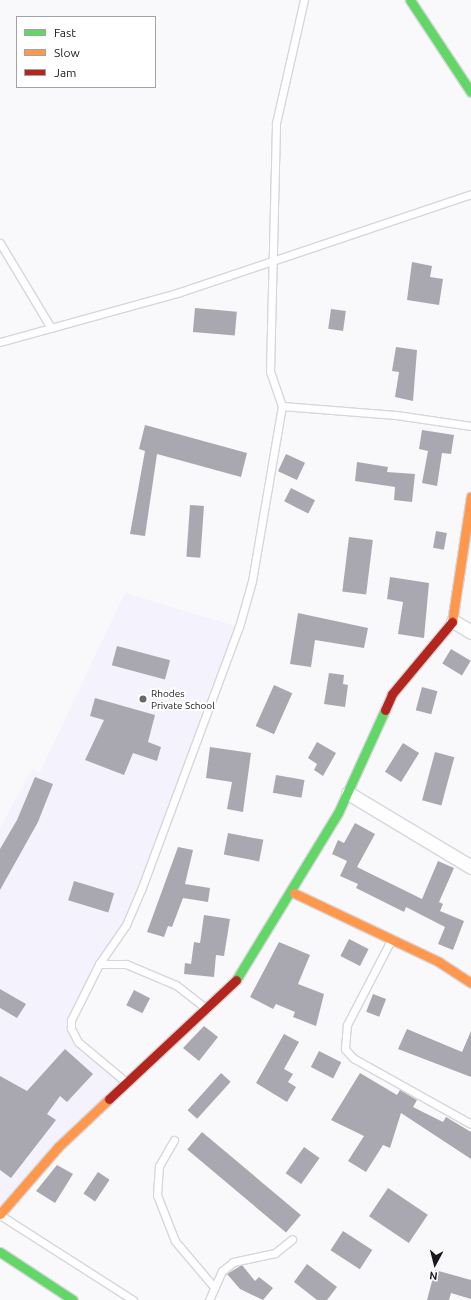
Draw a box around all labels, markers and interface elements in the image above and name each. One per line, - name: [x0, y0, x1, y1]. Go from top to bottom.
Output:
- legend: [16, 16, 156, 88]
- text: Fast: [54, 26, 76, 39]
- text: Slow: [54, 46, 80, 59]
- text: Jam: [54, 66, 76, 79]
- place label: Rhodes Private School: [151, 687, 215, 710]
- marker: Rhodes Private School: [138, 694, 148, 704]
- north arrow: [415, 1244, 455, 1284]
- text: N: [429, 1269, 438, 1282]

